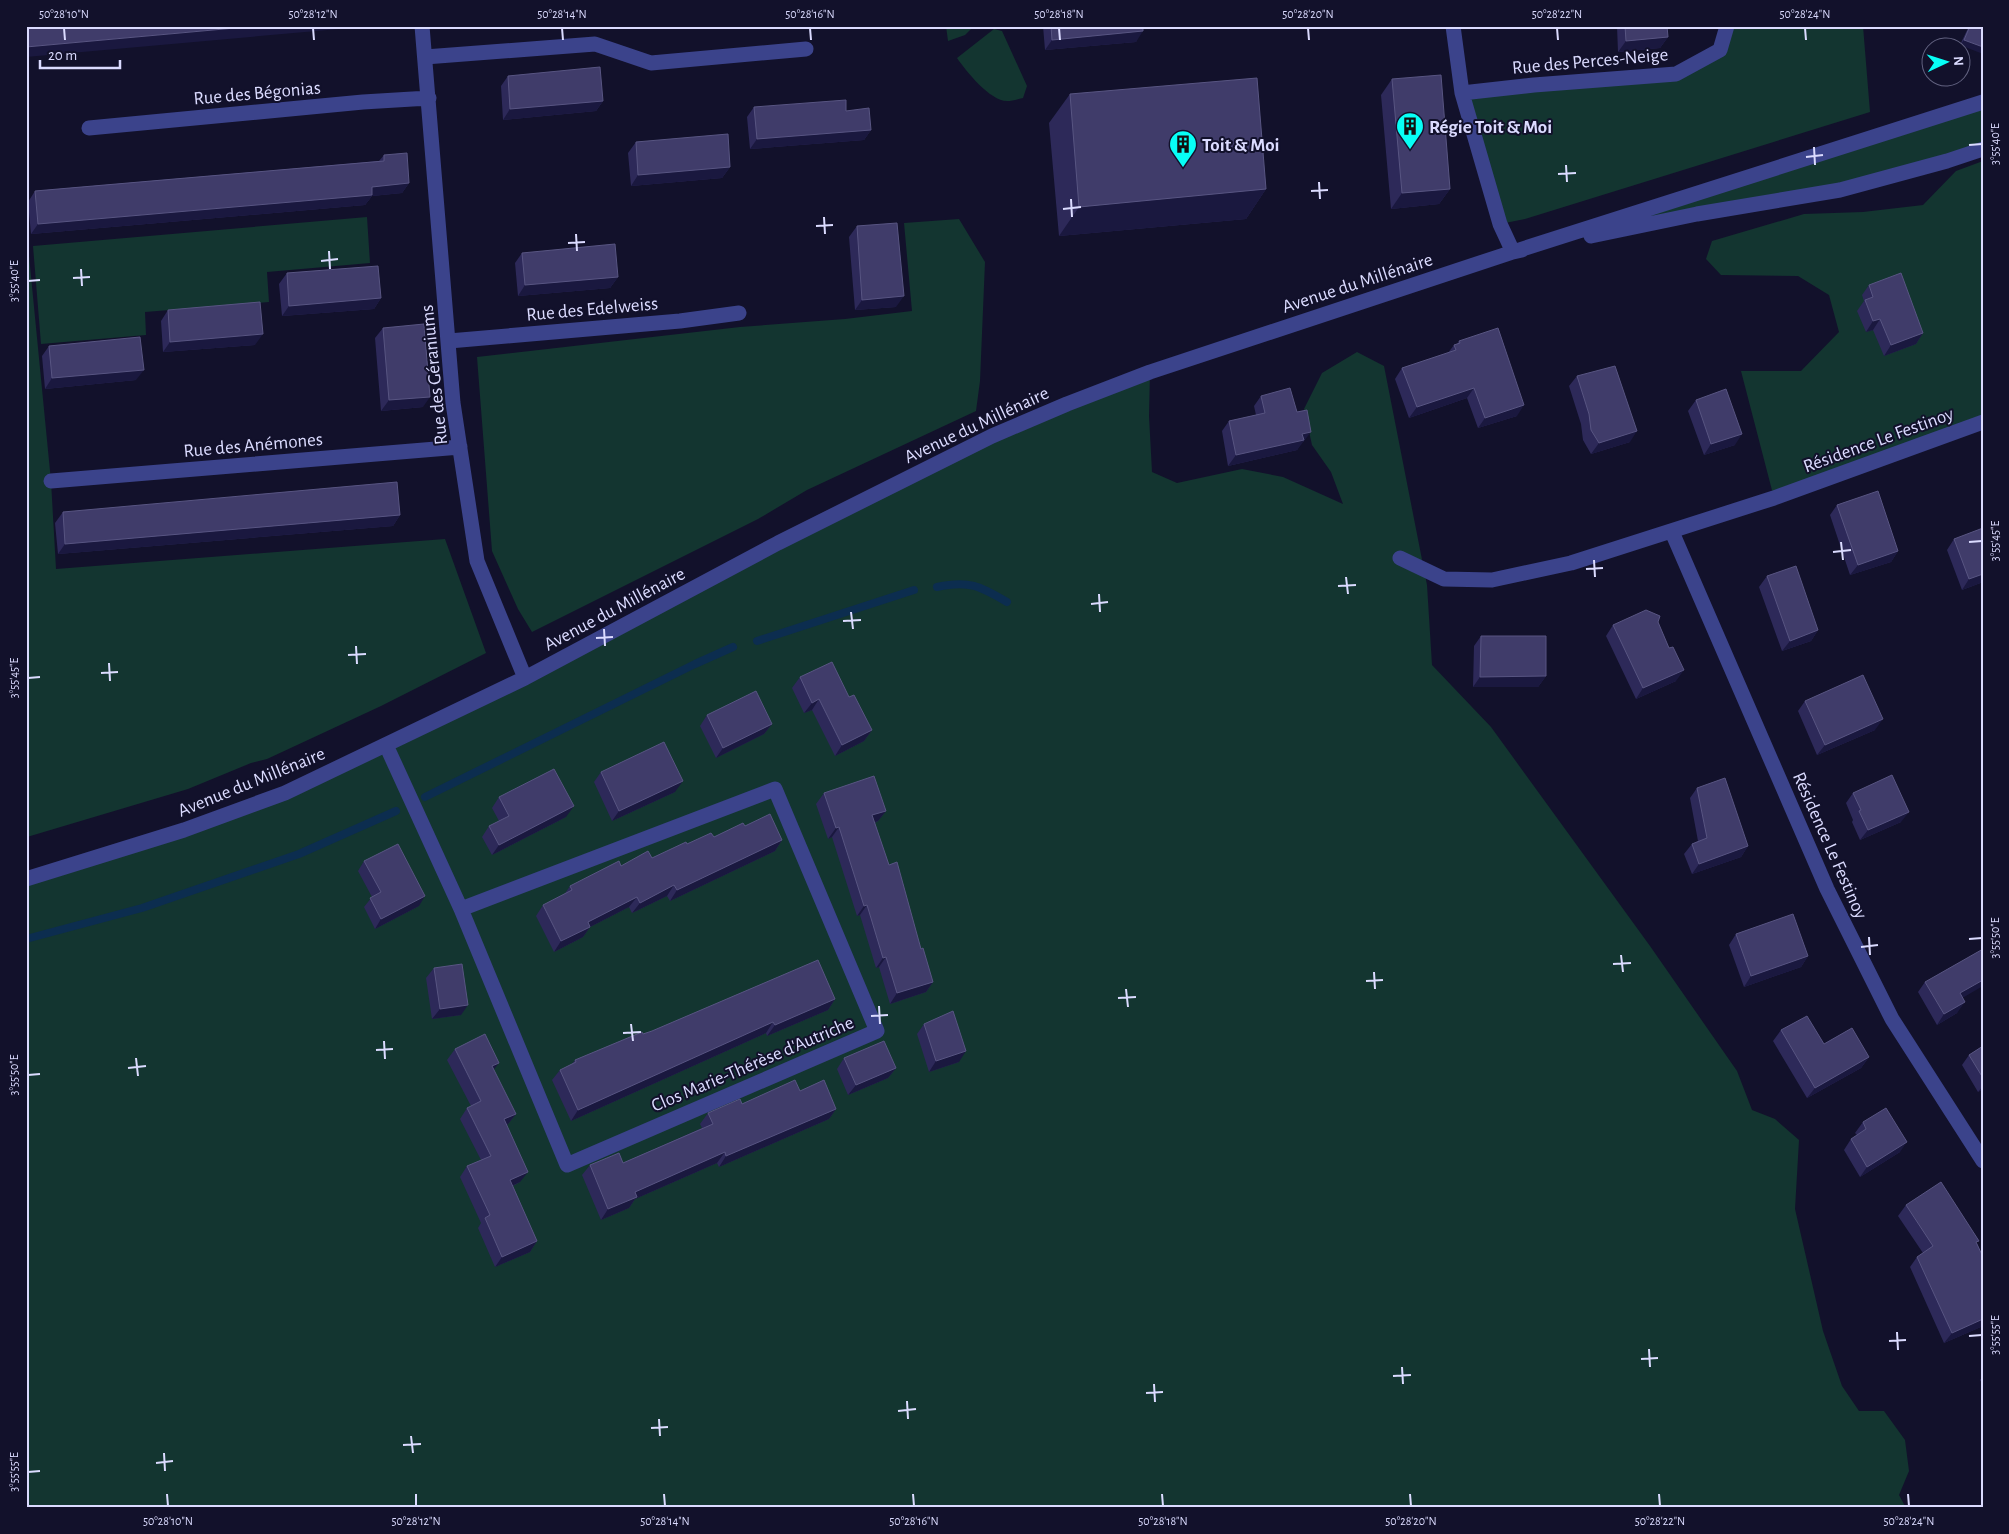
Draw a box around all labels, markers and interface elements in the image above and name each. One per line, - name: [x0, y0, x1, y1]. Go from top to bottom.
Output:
- text: 50°28'10"N: [39, 8, 89, 20]
- text: 50°28'12"N: [288, 8, 338, 20]
- text: 50°28'14"N: [537, 8, 587, 20]
- text: 50°28'16"N: [785, 8, 835, 20]
- text: 50°28'18"N: [1034, 8, 1084, 20]
- text: 50°28'20"N: [1282, 8, 1334, 20]
- text: 50°28'22"N: [1532, 8, 1582, 20]
- text: 50°28'24"N: [1780, 8, 1830, 20]
- scale bar: [40, 38, 120, 70]
- north arrow: [1922, 38, 1972, 88]
- street label: Rue des Perces-Neige: [1511, 45, 1669, 78]
- text: 20 m: [48, 48, 77, 63]
- text: N: [1951, 56, 1965, 67]
- street label: Rue des Bégonias: [193, 78, 322, 109]
- building icon: Régie Toit & Moi: [1395, 111, 1425, 150]
- place label: Régie Toit & Moi: [1429, 118, 1552, 137]
- text: 3°55'40"E: [1989, 123, 2001, 165]
- building icon: Toit & Moi: [1168, 129, 1198, 168]
- place label: Toit & Moi: [1202, 136, 1280, 155]
- street label: Avenue du Millénaire: [1280, 250, 1435, 317]
- text: 3°55'40"E: [8, 260, 20, 302]
- street label: Rue des Edelweiss: [525, 294, 659, 325]
- street label: Rue des Géraniums: [418, 304, 451, 446]
- street label: Avenue du Millénaire: [901, 384, 1052, 467]
- street label: Résidence Le Festinoy: [1801, 404, 1956, 476]
- street label: Rue des Anémones: [183, 430, 324, 461]
- text: 3°55'45"E: [1989, 521, 2001, 561]
- street label: Avenue du Millénaire: [541, 564, 688, 655]
- text: 3°55'45"E: [8, 658, 20, 698]
- street label: Avenue du Millénaire: [175, 744, 328, 821]
- street label: Résidence Le Festinoy: [1789, 769, 1871, 922]
- text: 3°55'50"E: [1989, 917, 2001, 958]
- street label: Clos Marie-Thérèse d'Autriche: [649, 1013, 857, 1116]
- text: 3°55'50"E: [8, 1054, 20, 1095]
- text: 3°55'55"E: [1989, 1315, 2001, 1355]
- text: 3°55'55"E: [8, 1452, 20, 1492]
- text: 50°28'10"N: [143, 1515, 193, 1527]
- text: 50°28'12"N: [391, 1515, 441, 1527]
- text: 50°28'14"N: [640, 1515, 690, 1527]
- text: 50°28'16"N: [889, 1515, 939, 1527]
- text: 50°28'18"N: [1138, 1515, 1188, 1527]
- text: 50°28'20"N: [1385, 1515, 1437, 1527]
- text: 50°28'22"N: [1635, 1515, 1685, 1527]
- text: 50°28'24"N: [1884, 1515, 1934, 1527]

